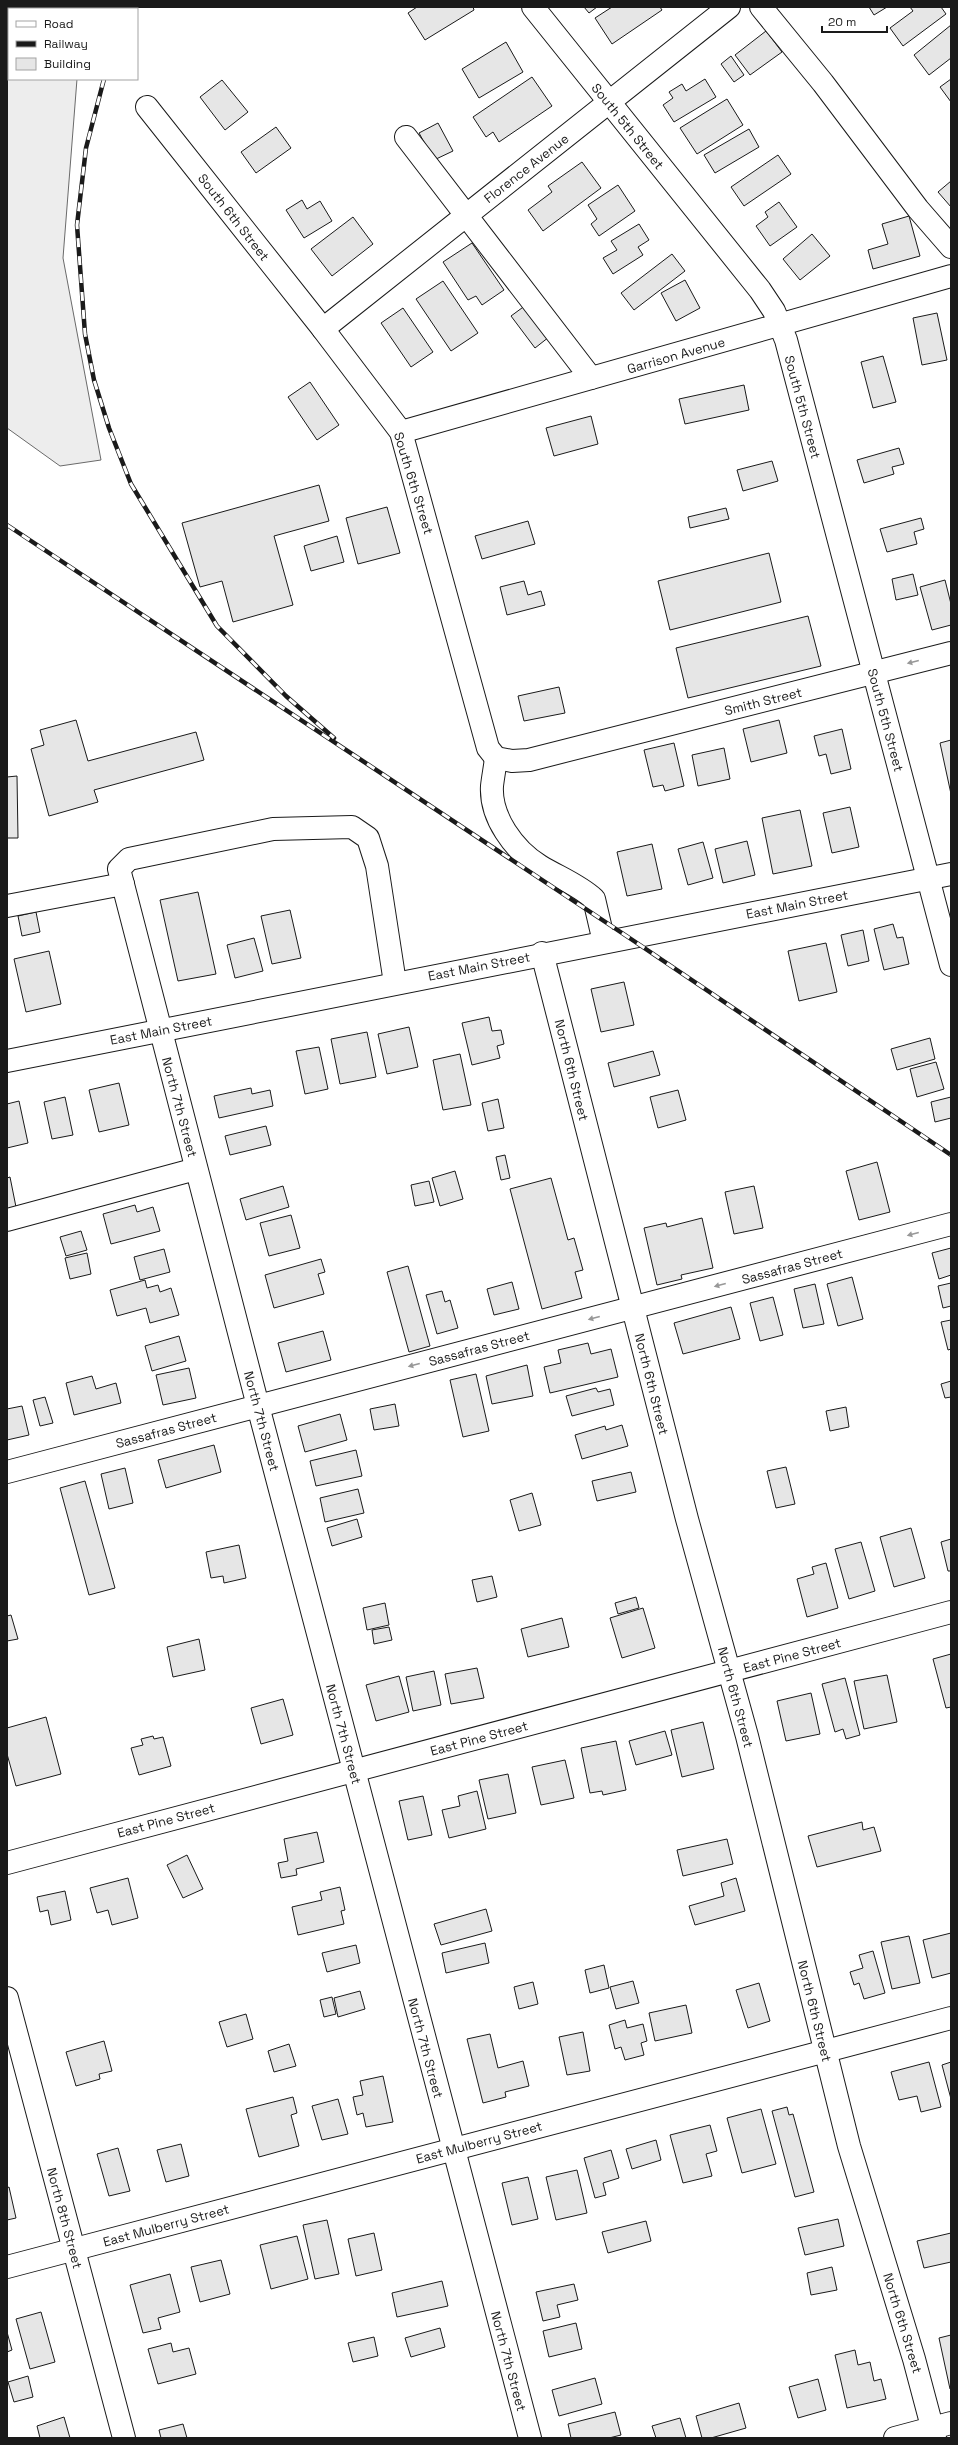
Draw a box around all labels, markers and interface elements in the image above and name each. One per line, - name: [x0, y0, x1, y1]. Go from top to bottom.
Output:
- legend: [8, 8, 138, 80]
- scale bar: [822, 8, 887, 34]
- text: 20 m: [828, 14, 856, 30]
- text: Road: [44, 16, 73, 32]
- text: Railway: [44, 36, 88, 52]
- text: Building: [44, 56, 91, 72]
- street label: South 5th Street: [588, 80, 668, 173]
- street label: Florence Avenue: [480, 130, 572, 207]
- street label: South 6th Street: [194, 170, 273, 264]
- street label: Garrison Avenue: [625, 333, 727, 378]
- street label: South 5th Street: [781, 354, 824, 461]
- street label: South 6th Street: [390, 430, 437, 536]
- one-way arrow: [907, 660, 919, 666]
- street label: South 5th Street: [864, 667, 907, 774]
- street label: Smith Street: [723, 684, 804, 719]
- street label: East Main Street: [745, 886, 850, 923]
- street label: East Main Street: [427, 948, 532, 985]
- street label: East Main Street: [109, 1012, 214, 1049]
- street label: North 6th Street: [551, 1018, 592, 1123]
- street label: North 7th Street: [158, 1055, 201, 1159]
- one-way arrow: [907, 1231, 919, 1237]
- street label: Sassafras Street: [740, 1245, 845, 1288]
- one-way arrow: [714, 1282, 726, 1288]
- one-way arrow: [588, 1315, 600, 1321]
- street label: Sassafras Street: [427, 1327, 532, 1370]
- street label: North 6th Street: [631, 1332, 672, 1437]
- one-way arrow: [408, 1363, 420, 1369]
- street label: North 7th Street: [240, 1369, 283, 1473]
- street label: Sassafras Street: [114, 1409, 219, 1452]
- street label: East Pine Street: [741, 1634, 843, 1677]
- street label: North 6th Street: [714, 1645, 757, 1749]
- street label: North 7th Street: [322, 1682, 365, 1786]
- street label: East Pine Street: [428, 1717, 530, 1760]
- street label: East Pine Street: [115, 1799, 217, 1842]
- street label: North 6th Street: [794, 1959, 835, 2064]
- street label: North 7th Street: [404, 1996, 447, 2100]
- street label: East Mulberry Street: [414, 2117, 544, 2168]
- street label: North 8th Street: [43, 2166, 86, 2271]
- street label: East Mulberry Street: [101, 2200, 231, 2251]
- street label: North 6th Street: [879, 2271, 926, 2375]
- street label: North 7th Street: [487, 2309, 530, 2413]

